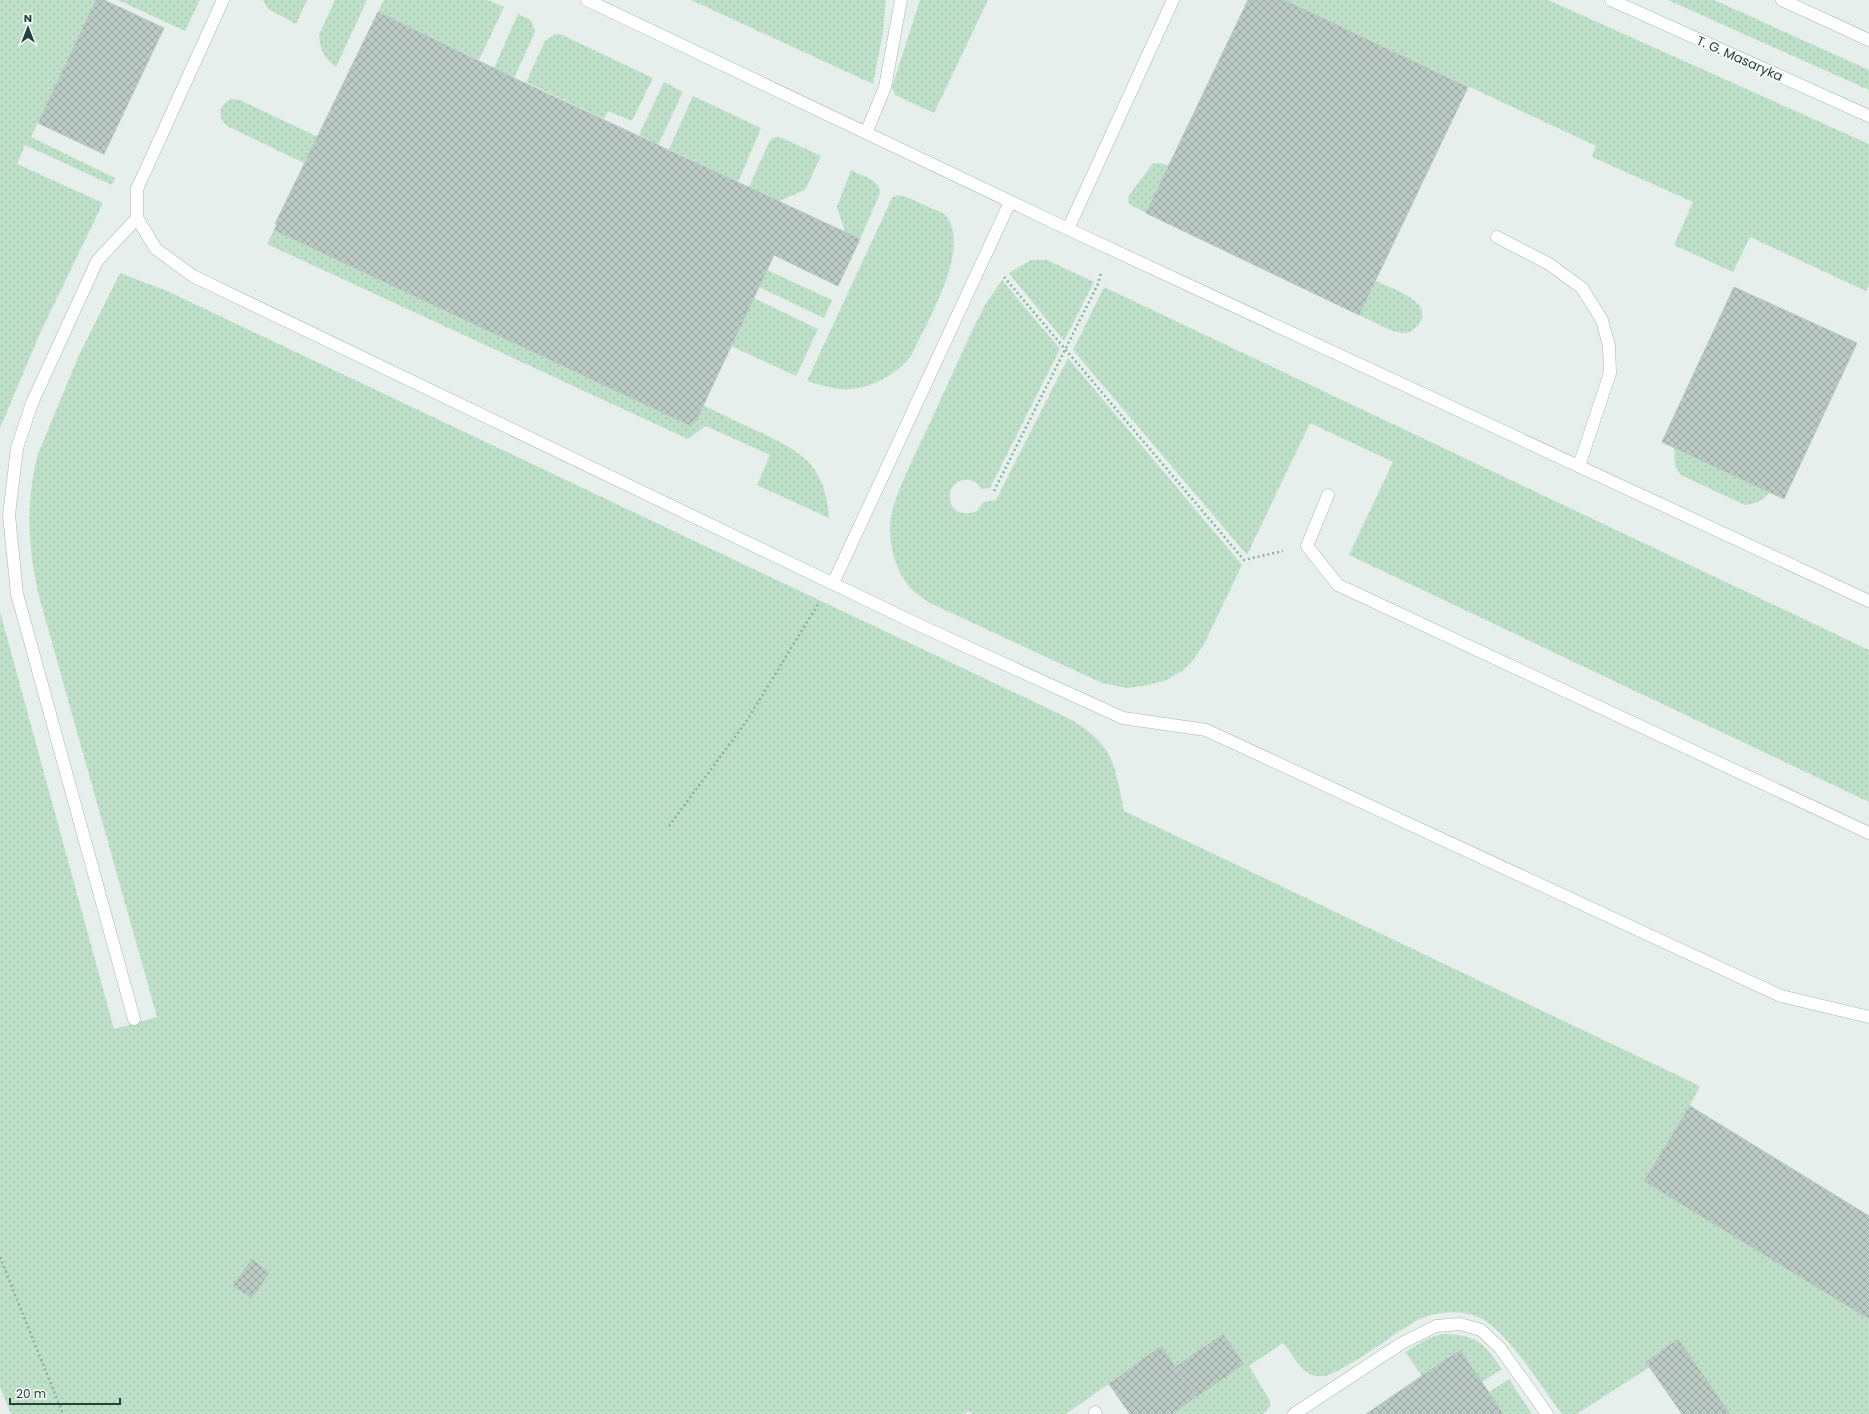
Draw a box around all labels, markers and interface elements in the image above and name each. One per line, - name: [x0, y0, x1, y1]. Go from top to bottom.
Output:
- north arrow: [8, 8, 48, 48]
- text: N: [24, 10, 32, 26]
- street label: T. G. Masaryka: [1694, 31, 1786, 86]
- scale bar: [10, 1380, 120, 1406]
- text: 20 m: [16, 1385, 46, 1402]

